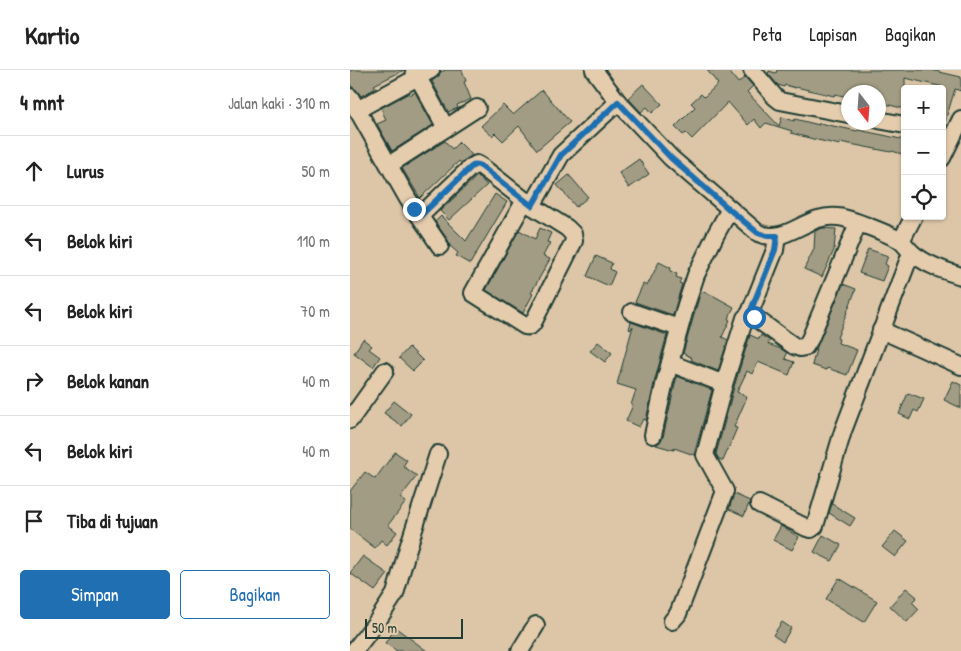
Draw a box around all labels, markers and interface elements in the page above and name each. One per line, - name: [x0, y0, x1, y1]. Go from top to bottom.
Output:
- text: Kartio: [25, 19, 80, 51]
- text: Peta: [752, 22, 781, 47]
- text: Lapisan: [809, 22, 857, 47]
- text: Bagikan: [885, 22, 936, 47]
- north arrow: [841, 85, 886, 130]
- map controls: [901, 85, 946, 220]
- button: +: [901, 85, 946, 130]
- text: 4 mnt: [20, 88, 64, 117]
- text: Jalan kaki · 310 m: [228, 92, 330, 114]
- button: −: [901, 130, 946, 175]
- icon: ahead: [20, 157, 48, 185]
- text: Lurus: [67, 158, 104, 184]
- text: 50 m: [302, 160, 330, 182]
- button: locate: [901, 175, 946, 220]
- route end: [403, 198, 426, 221]
- icon: left: [20, 227, 48, 255]
- text: Belok kiri: [67, 228, 133, 254]
- text: 110 m: [297, 230, 330, 252]
- icon: left: [20, 297, 48, 325]
- text: Belok kiri: [67, 298, 133, 324]
- text: 70 m: [300, 300, 330, 322]
- route start: [743, 306, 766, 329]
- icon: right: [20, 367, 48, 395]
- text: Belok kanan: [67, 368, 149, 394]
- text: 40 m: [302, 370, 330, 392]
- icon: left: [20, 437, 48, 465]
- text: Belok kiri: [67, 438, 133, 464]
- text: 40 m: [302, 440, 330, 462]
- icon: arrive: [20, 507, 48, 535]
- text: Tiba di tujuan: [67, 508, 158, 534]
- button: Simpan: [20, 570, 170, 619]
- button: Bagikan: [180, 570, 330, 619]
- scale bar: [365, 616, 462, 639]
- text: 50 m: [372, 618, 397, 637]

